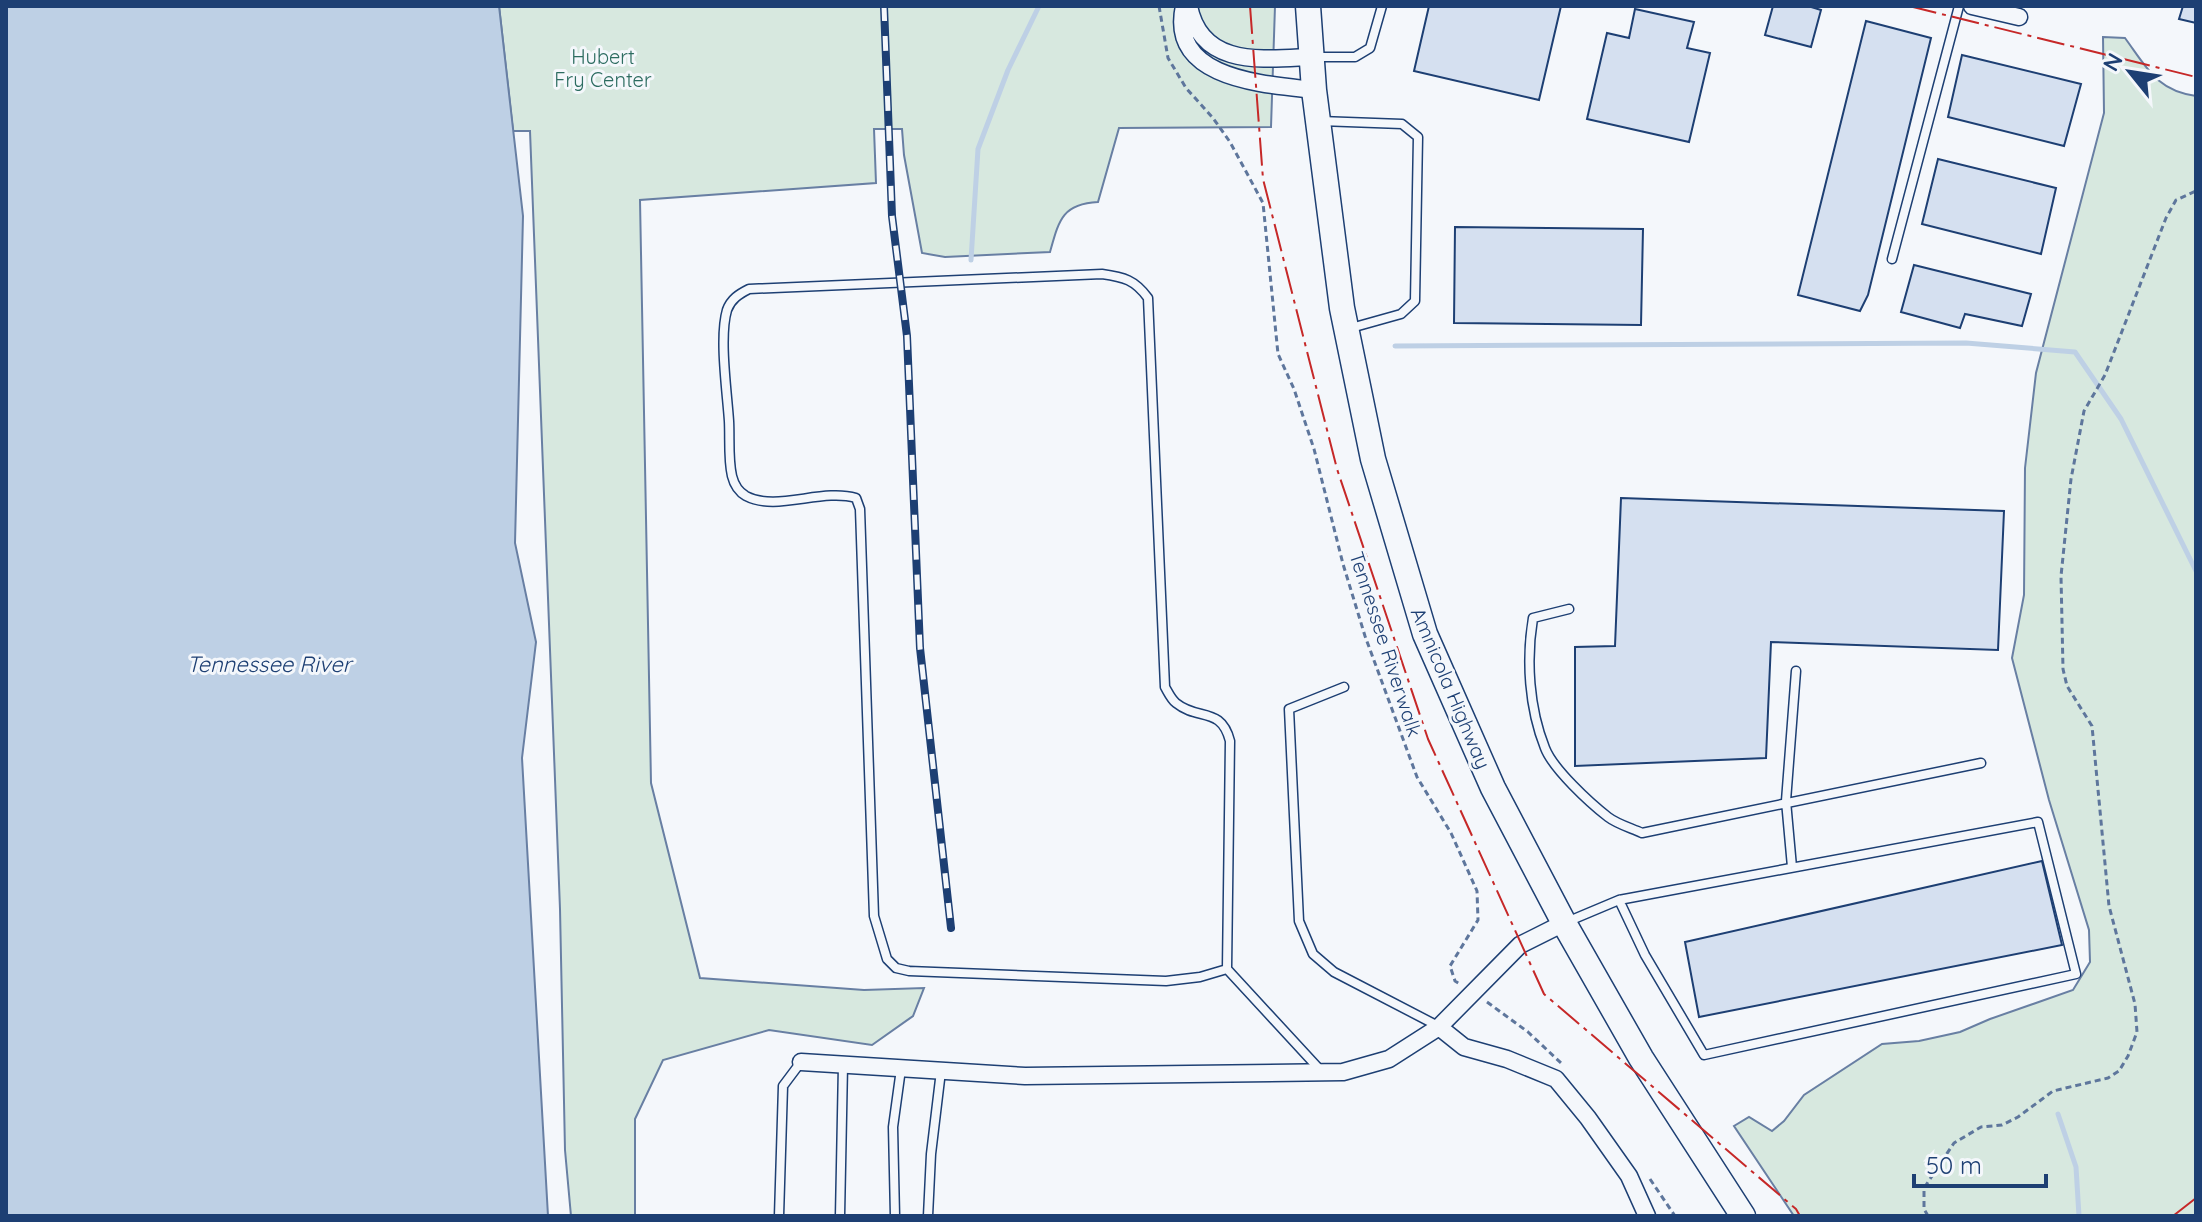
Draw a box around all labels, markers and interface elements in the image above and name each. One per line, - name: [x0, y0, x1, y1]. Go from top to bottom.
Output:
- north arrow: [2090, 32, 2170, 112]
- park label: Hubert Fry Center: [554, 44, 652, 92]
- text: N: [2097, 48, 2129, 76]
- street label: Tennessee Riverwalk: [1344, 548, 1428, 740]
- street label: Amnicola Highway: [1406, 604, 1496, 772]
- water label: Tennessee River: [187, 650, 354, 678]
- scale bar: [1914, 1138, 2046, 1188]
- text: 50 m: [1926, 1150, 1982, 1180]

